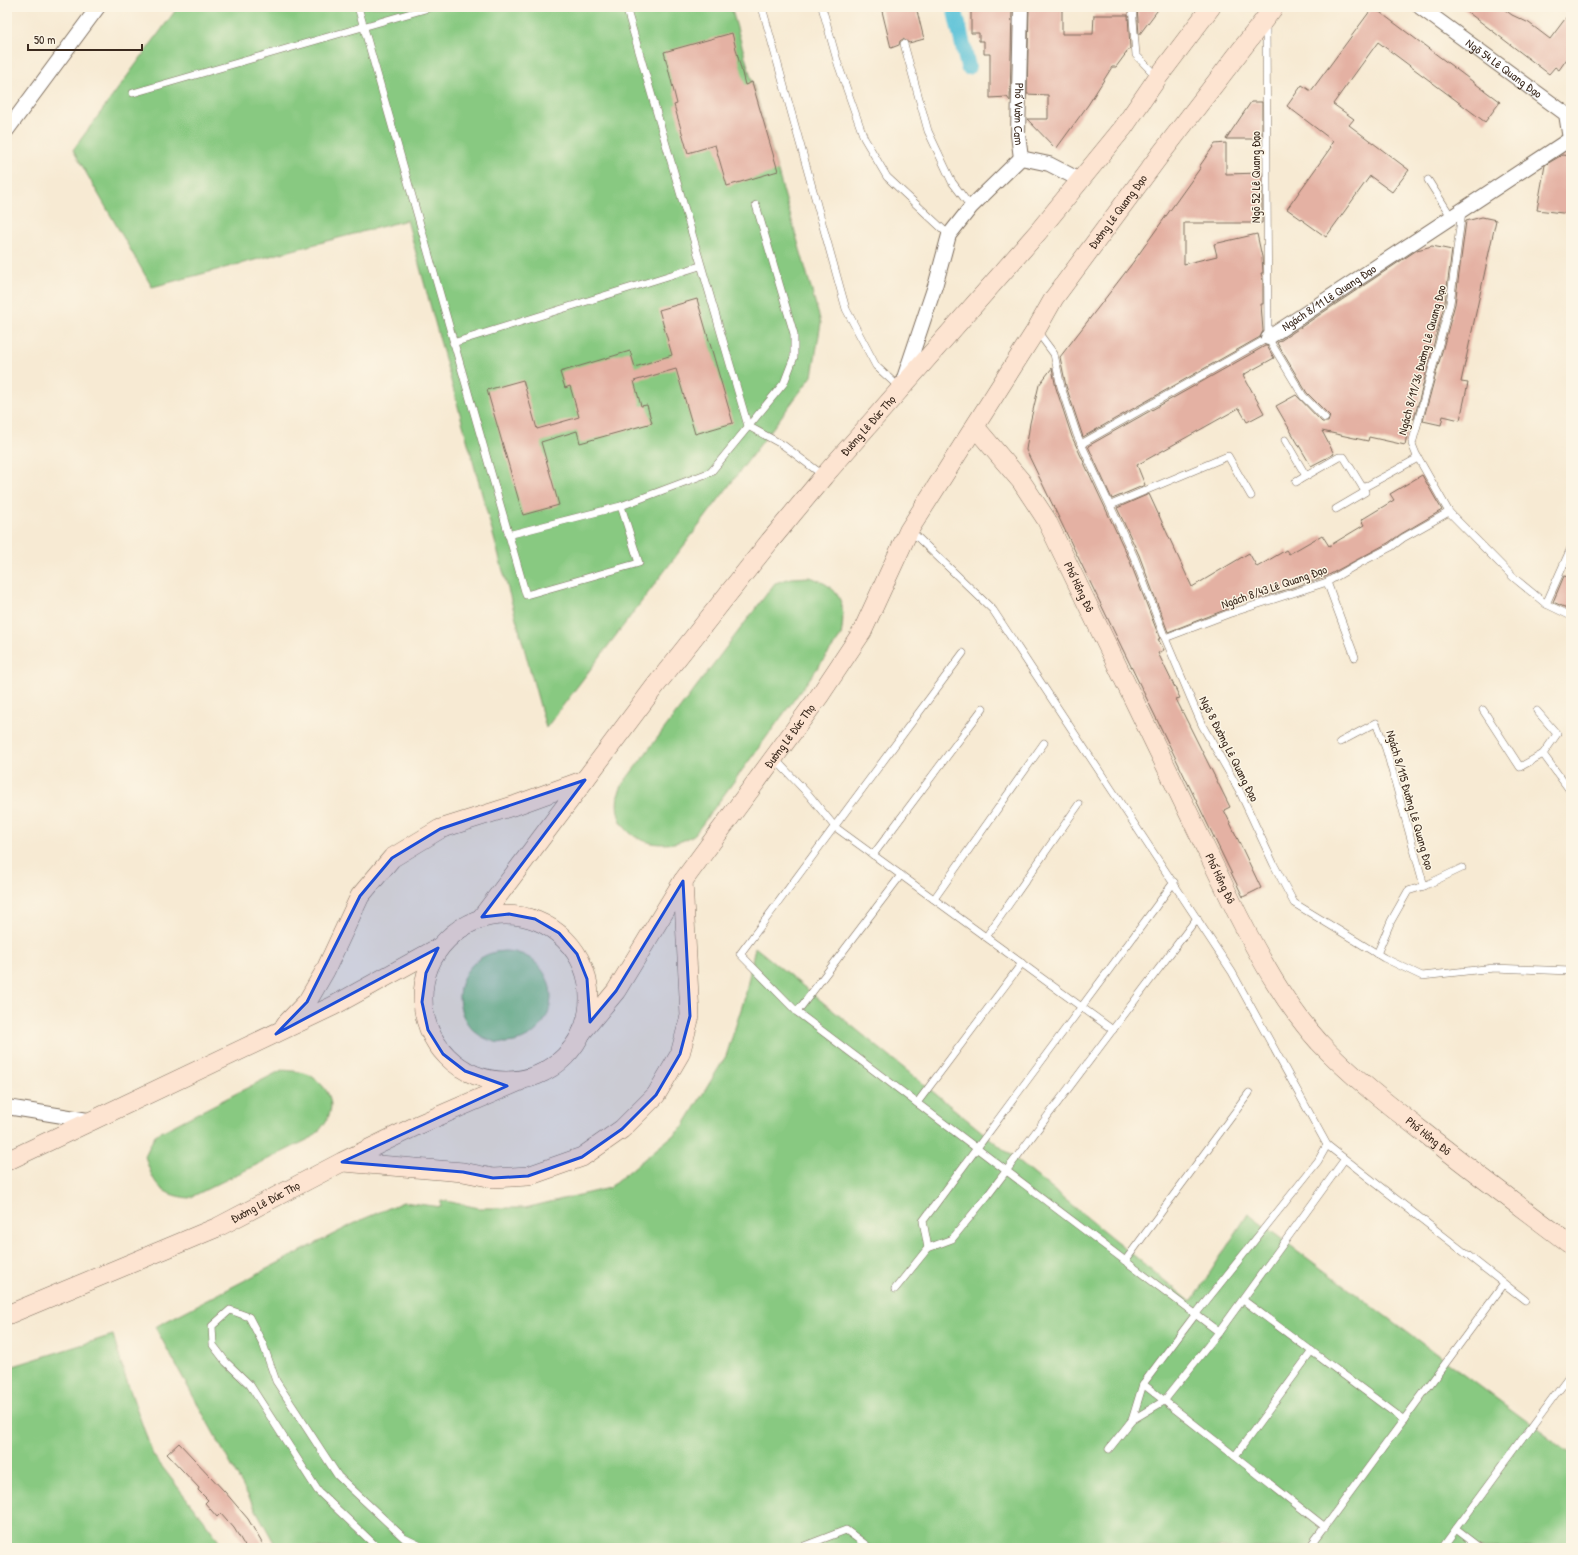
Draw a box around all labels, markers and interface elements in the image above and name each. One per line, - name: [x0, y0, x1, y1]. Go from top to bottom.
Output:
- scale bar: [28, 26, 142, 52]
- text: 50 m: [34, 31, 55, 48]
- street label: Ngõ 54 Lê Quang Đạo: [1463, 34, 1546, 102]
- street label: Phố Vườn Cam: [1010, 83, 1028, 146]
- street label: Ngõ 52 Lê Quang Đạo: [1247, 131, 1264, 223]
- street label: Đường Lê Quang Đạo: [1084, 171, 1151, 252]
- street label: Ngách 8/11 Lê Quang Đạo: [1278, 260, 1379, 335]
- street label: Ngách 8/11/36 Đường Lê Quang Đạo: [1393, 283, 1450, 437]
- street label: Đường Lê Đức Thọ: [836, 391, 899, 460]
- street label: Phố Hồng Đô: [1060, 559, 1099, 615]
- street label: Ngách 8/43 Lê Quang Đạo: [1219, 560, 1329, 613]
- street label: Ngõ 8 Đường Lê Quang Đạo: [1196, 693, 1263, 804]
- street label: Đường Lê Đức Thọ: [760, 700, 819, 772]
- street label: Ngách 8/115 Đường Lê Quang Đạo: [1382, 728, 1439, 872]
- street label: Phố Hồng Đô: [1201, 850, 1240, 906]
- street label: Phố Hồng Đô: [1402, 1112, 1455, 1159]
- street label: Đường Lê Đức Thọ: [227, 1176, 303, 1227]

